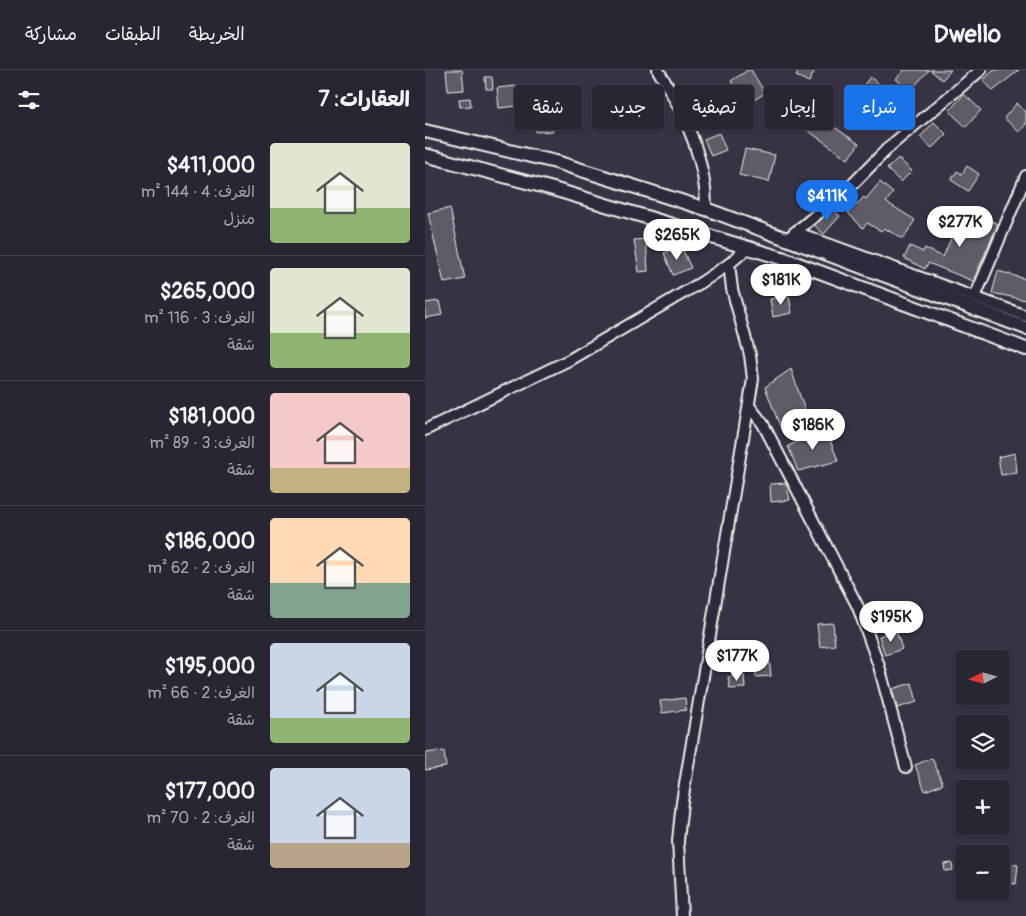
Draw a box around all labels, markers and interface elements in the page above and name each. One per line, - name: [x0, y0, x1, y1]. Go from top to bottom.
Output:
- text: Dwello: [934, 20, 1001, 49]
- text: مشاركة: [25, 23, 77, 46]
- text: الطبقات: [105, 23, 161, 46]
- text: الخريطة: [189, 23, 245, 46]
- chip: شقة: [514, 85, 582, 130]
- chip: جديد: [592, 85, 664, 130]
- chip: تصفية: [674, 85, 754, 130]
- chip: إيجار: [764, 85, 834, 130]
- chip: شراء: [844, 85, 915, 130]
- icon: filters: [15, 86, 43, 114]
- text: العقارات: 7: [318, 86, 410, 113]
- text: $411,000: [167, 152, 255, 179]
- icon: home: [310, 163, 370, 223]
- pin: $411K: [792, 180, 862, 222]
- text: الغرف: 4 · 144 m²: [141, 182, 255, 202]
- text: $411K: [807, 186, 847, 206]
- pin: $277K: [925, 206, 995, 248]
- text: منزل: [223, 209, 255, 229]
- text: $277K: [938, 212, 982, 232]
- pin: $265K: [642, 218, 712, 261]
- text: $265K: [654, 225, 700, 245]
- pin: $181K: [746, 264, 816, 306]
- text: $181K: [762, 270, 800, 290]
- text: $265,000: [160, 278, 255, 305]
- icon: home: [310, 288, 370, 348]
- text: الغرف: 3 · 116 m²: [144, 308, 255, 328]
- text: شقة: [227, 335, 255, 355]
- text: $181,000: [168, 403, 255, 430]
- pin: $186K: [778, 408, 848, 451]
- icon: home: [310, 413, 370, 473]
- text: $186K: [792, 415, 834, 435]
- text: الغرف: 3 · 89 m²: [150, 433, 255, 453]
- text: شقة: [227, 460, 255, 480]
- text: $186,000: [164, 528, 255, 555]
- icon: home: [310, 538, 370, 598]
- text: الغرف: 2 · 62 m²: [148, 558, 255, 578]
- text: شقة: [227, 585, 255, 605]
- pin: $195K: [856, 600, 926, 643]
- text: $195K: [870, 607, 912, 627]
- pin: $177K: [702, 640, 772, 682]
- text: $177K: [716, 646, 758, 666]
- north arrow: [955, 650, 1010, 705]
- map controls: [955, 650, 1010, 900]
- text: $195,000: [165, 653, 255, 680]
- icon: home: [310, 663, 370, 723]
- text: الغرف: 2 · 66 m²: [147, 683, 255, 703]
- text: شقة: [227, 710, 255, 730]
- button: layers: [955, 715, 1010, 770]
- text: $177,000: [165, 778, 255, 805]
- button: +: [955, 780, 1010, 835]
- icon: home: [310, 788, 370, 848]
- text: الغرف: 2 · 70 m²: [147, 808, 255, 828]
- text: شقة: [227, 835, 255, 855]
- button: −: [955, 845, 1010, 900]

